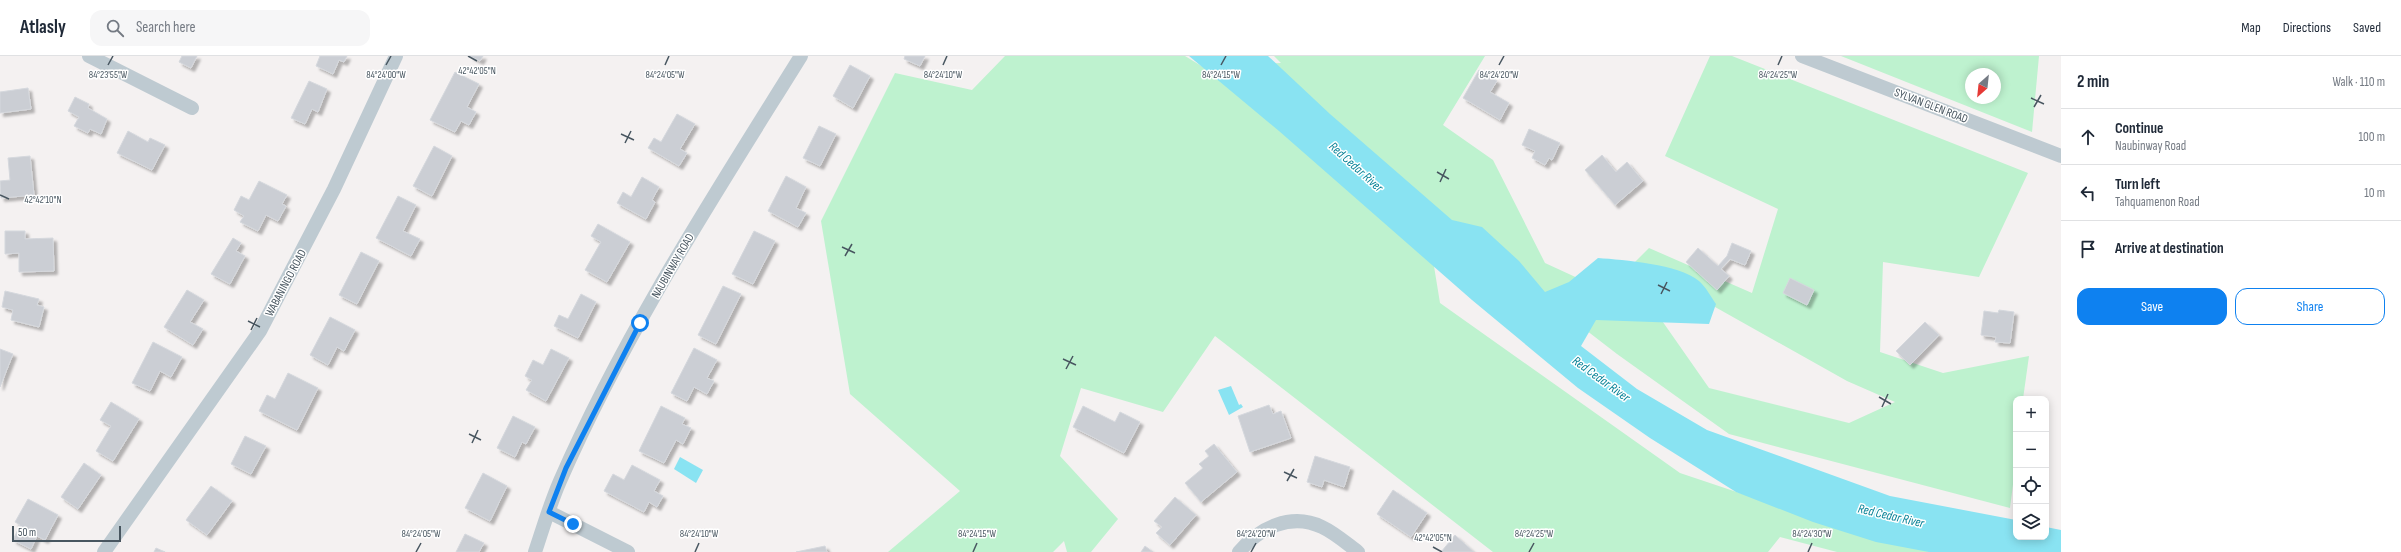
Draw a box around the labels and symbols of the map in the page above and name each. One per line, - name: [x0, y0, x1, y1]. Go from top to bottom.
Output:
- text: 42°42'05"N: [458, 65, 496, 77]
- north arrow: [1965, 68, 2001, 104]
- text: 84°23'55"W: [89, 69, 128, 81]
- text: 84°24'00"W: [366, 69, 406, 81]
- text: 84°24'05"W: [645, 69, 685, 81]
- text: 84°24'10"W: [924, 69, 963, 81]
- text: 84°24'15"W: [1202, 69, 1241, 81]
- text: 84°24'20"W: [1479, 69, 1519, 81]
- text: 84°24'25"W: [1759, 69, 1798, 81]
- street label: SYLVAN GLEN ROAD: [1892, 85, 1970, 127]
- water label: Red Cedar River: [1326, 139, 1387, 196]
- text: 42°42'10"N: [25, 194, 62, 206]
- street label: NAUBINWAY ROAD: [648, 231, 698, 301]
- street label: WABANINGO ROAD: [262, 247, 310, 319]
- route start: [631, 314, 649, 332]
- water label: Red Cedar River: [1569, 353, 1634, 406]
- water label: Red Cedar River: [1856, 501, 1927, 532]
- route end: [564, 515, 582, 533]
- scale bar: [12, 524, 121, 543]
- text: 84°24'05"W: [401, 528, 441, 540]
- text: 84°24'10"W: [680, 528, 719, 540]
- text: 84°24'15"W: [958, 528, 997, 540]
- text: 84°24'20"W: [1236, 528, 1276, 540]
- text: 84°24'25"W: [1515, 528, 1554, 540]
- text: 84°24'30"W: [1792, 528, 1832, 540]
- text: 42°42'05"N: [1414, 532, 1452, 544]

